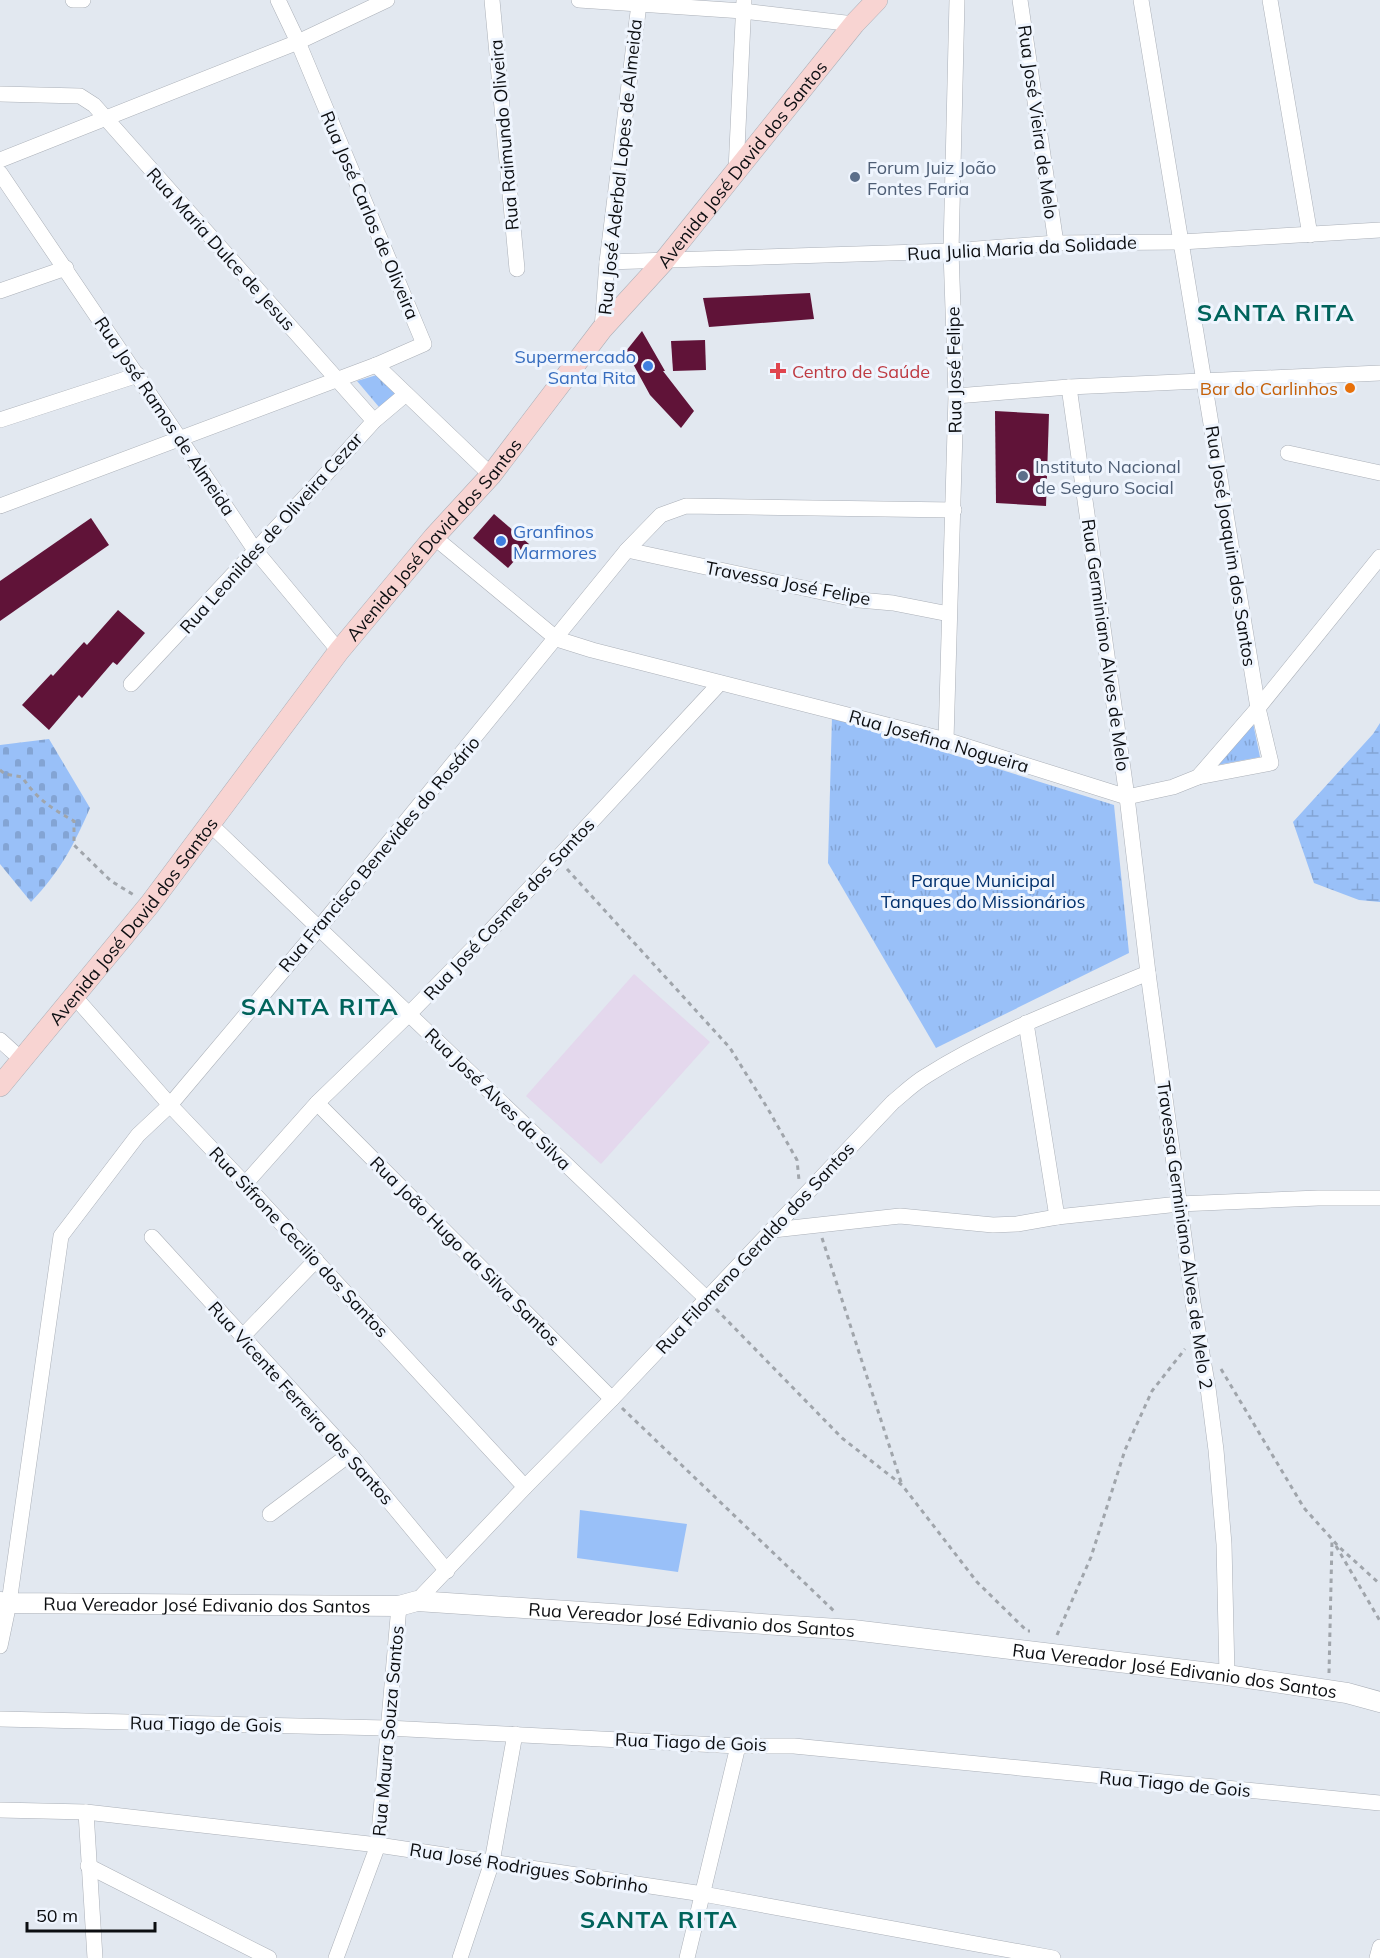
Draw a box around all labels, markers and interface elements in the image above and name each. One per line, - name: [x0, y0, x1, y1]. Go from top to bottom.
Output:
- street label: Rua José Aderbal Lopes de Almeida: [593, 18, 647, 316]
- street label: Rua José Vieira de Melo: [1013, 23, 1063, 221]
- street label: Rua Raimundo Oliveira: [484, 39, 524, 231]
- street label: Avenida José David dos Santos: [652, 56, 832, 272]
- street label: Rua José Carlos de Oliveira: [316, 107, 424, 323]
- place label: Forum Juiz João Fontes Faria: [867, 156, 996, 200]
- street label: Rua Maria Dulce de Jesus: [142, 163, 300, 335]
- marker: Forum Juiz João Fontes Faria: [848, 170, 862, 184]
- street label: Rua Julia Maria da Solidade: [907, 231, 1137, 265]
- district label: SANTA RITA: [1197, 297, 1355, 327]
- street label: Rua José Felipe: [941, 306, 967, 434]
- street label: Rua José Ramos de Almeida: [90, 312, 240, 520]
- place label: Supermercado Santa Rita: [515, 345, 636, 389]
- marker: Supermercado Santa Rita: [641, 359, 655, 373]
- place label: Centro de Saúde: [792, 360, 930, 383]
- marker: Centro de Saúde: [769, 362, 787, 380]
- place label: Bar do Carlinhos: [1200, 377, 1338, 400]
- marker: Bar do Carlinhos: [1343, 381, 1357, 395]
- street label: Rua José Joaquim dos Santos: [1201, 424, 1261, 668]
- street label: Rua Leonildes de Oliveira Cezar: [175, 427, 368, 638]
- street label: Avenida José David dos Santos: [341, 434, 526, 645]
- place label: Instituto Nacional de Seguro Social: [1035, 455, 1181, 499]
- marker: Instituto Nacional de Seguro Social: [1016, 469, 1030, 483]
- street label: Rua Germiniano Alves de Melo: [1077, 517, 1135, 773]
- place label: Granfinos Marmores: [513, 520, 597, 564]
- marker: Granfinos Marmores: [494, 534, 508, 548]
- street label: Travessa José Felipe: [704, 556, 872, 610]
- street label: Rua Josefina Nogueira: [846, 704, 1032, 778]
- street label: Rua Francisco Benevides do Rosário: [273, 731, 485, 977]
- street label: Avenida José David dos Santos: [44, 812, 223, 1030]
- street label: Rua José Cosmes dos Santos: [418, 813, 600, 1005]
- park label: Parque Municipal Tanques do Missionários: [881, 869, 1085, 913]
- district label: SANTA RITA: [241, 991, 399, 1021]
- street label: Rua José Alves da Silva: [420, 1023, 576, 1175]
- street label: Travessa Germiniano Alves de Melo 2: [1152, 1079, 1218, 1391]
- street label: Rua Filomeno Geraldo dos Santos: [651, 1137, 859, 1359]
- street label: Rua Sifrone Cecilio dos Santos: [204, 1142, 394, 1342]
- street label: Rua João Hugo da Silva Santos: [365, 1151, 565, 1351]
- street label: Rua Vicente Ferreira dos Santos: [203, 1296, 399, 1510]
- street label: Rua Vereador José Edivanio dos Santos: [43, 1592, 371, 1617]
- street label: Rua Vereador José Edivanio dos Santos: [528, 1597, 856, 1642]
- street label: Rua Maura Souza Santos: [367, 1625, 409, 1837]
- street label: Rua Vereador José Edivanio dos Santos: [1011, 1638, 1339, 1703]
- street label: Rua Tiago de Gois: [130, 1711, 282, 1737]
- street label: Rua Tiago de Gois: [615, 1728, 767, 1756]
- street label: Rua Tiago de Gois: [1098, 1766, 1252, 1802]
- street label: Rua José Rodrigues Sobrinho: [408, 1838, 650, 1898]
- scale bar: [27, 1895, 154, 1933]
- text: 50 m: [36, 1904, 78, 1927]
- district label: SANTA RITA: [580, 1904, 738, 1934]

